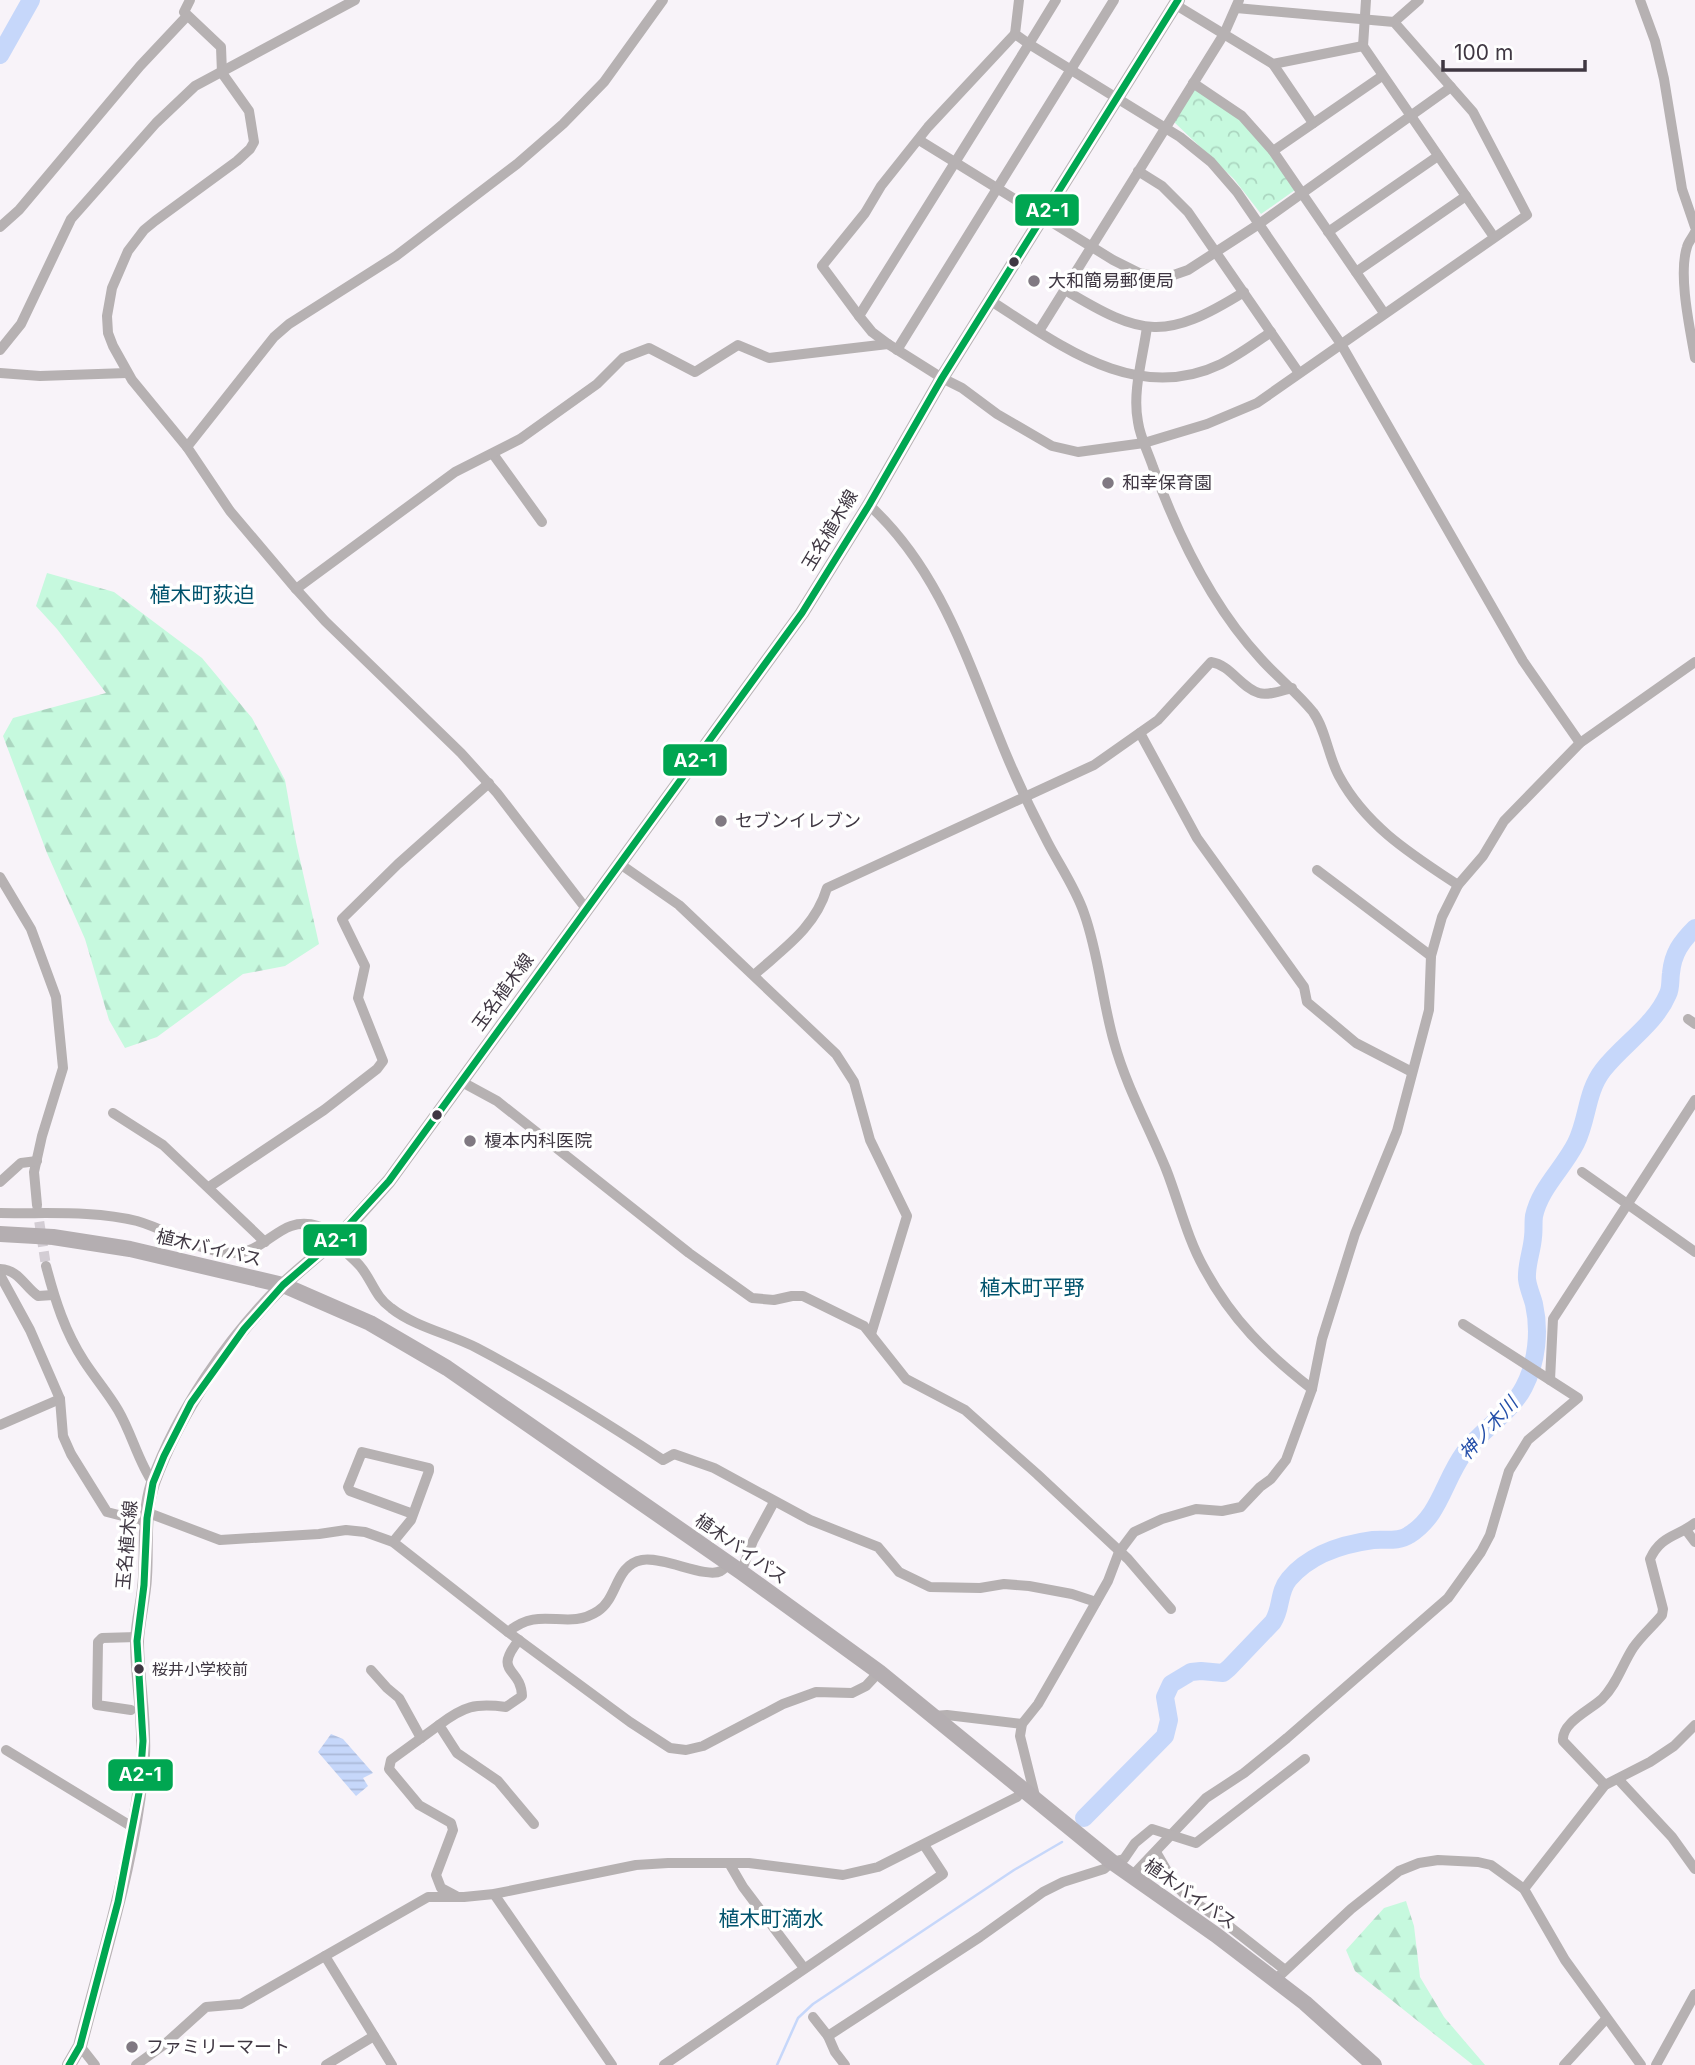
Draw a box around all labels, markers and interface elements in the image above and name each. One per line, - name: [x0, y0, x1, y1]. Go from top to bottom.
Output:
- scale bar: [1443, 28, 1585, 72]
- text: 100 m: [1454, 40, 1513, 65]
- line badge: A2-1: [1014, 193, 1080, 227]
- text: A2-1: [1025, 199, 1069, 222]
- unlabelled marker: [1007, 255, 1021, 269]
- place label: 大和簡易郵便局: [1048, 270, 1174, 291]
- marker: 大和簡易郵便局: [1026, 273, 1042, 289]
- place label: 和幸保育園: [1122, 472, 1212, 493]
- marker: 和幸保育園: [1100, 475, 1116, 491]
- street label: 玉名植木線: [797, 486, 862, 574]
- district label: 植木町荻迫: [150, 582, 255, 607]
- line badge: A2-1: [662, 743, 728, 777]
- text: A2-1: [673, 749, 717, 772]
- place label: セブンイレブン: [735, 810, 861, 831]
- marker: セブンイレブン: [713, 813, 729, 829]
- street label: 玉名植木線: [468, 949, 538, 1034]
- unlabelled marker: [430, 1108, 444, 1122]
- place label: 榎本内科医院: [484, 1130, 592, 1151]
- marker: 榎本内科医院: [462, 1133, 478, 1149]
- line badge: A2-1: [302, 1223, 368, 1257]
- street label: 植木バイパス: [154, 1225, 264, 1270]
- text: A2-1: [313, 1229, 357, 1252]
- district label: 植木町平野: [980, 1275, 1085, 1300]
- water label: 神ノ木川: [1454, 1391, 1524, 1464]
- street label: 玉名植木線: [112, 1499, 141, 1591]
- street label: 植木バイパス: [691, 1509, 791, 1588]
- place label: 桜井小学校前: [152, 1659, 248, 1679]
- marker: 桜井小学校前: [132, 1662, 146, 1676]
- line badge: A2-1: [107, 1758, 174, 1792]
- text: A2-1: [118, 1763, 162, 1786]
- street label: 植木バイパス: [1140, 1854, 1240, 1933]
- district label: 植木町滴水: [719, 1906, 824, 1931]
- place label: ファミリーマート: [146, 2036, 290, 2057]
- marker: ファミリーマート: [124, 2039, 140, 2055]

